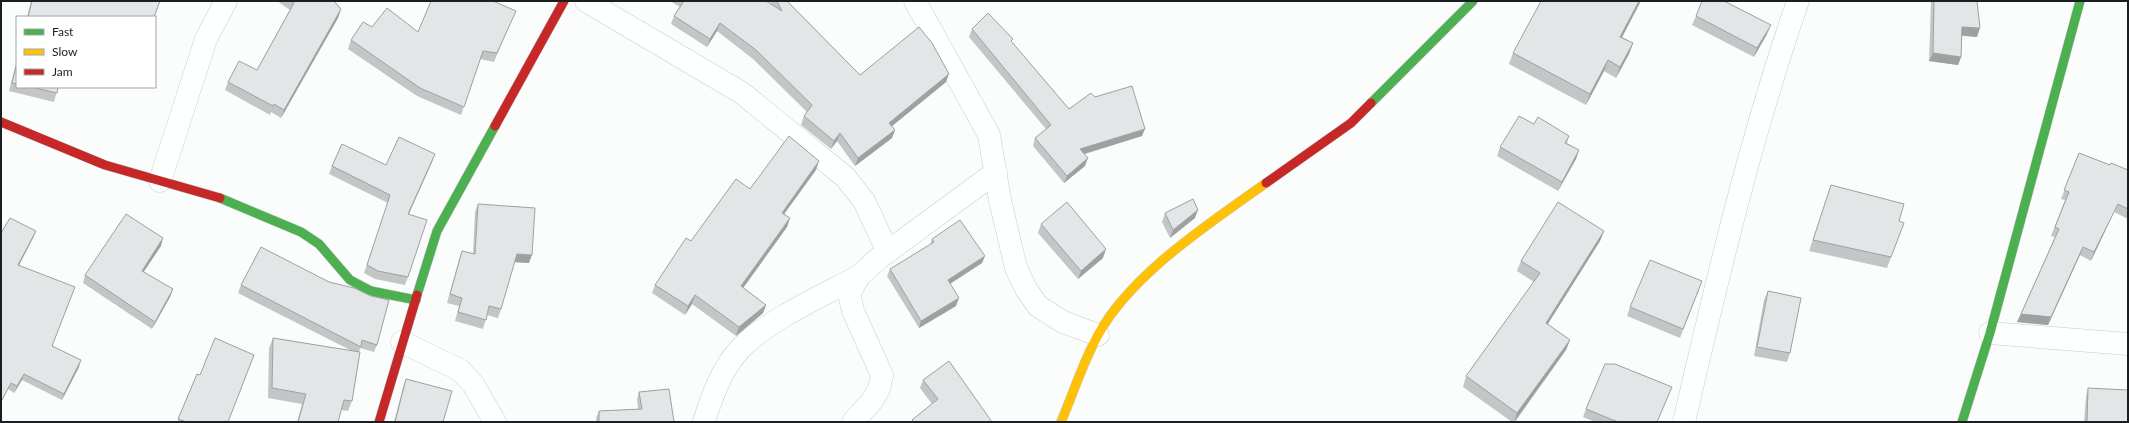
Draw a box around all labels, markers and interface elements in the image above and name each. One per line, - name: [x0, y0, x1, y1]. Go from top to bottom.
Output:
- legend: [16, 16, 156, 88]
- text: Fast: [52, 24, 74, 39]
- text: Slow: [52, 44, 78, 59]
- text: Jam: [52, 64, 73, 79]

